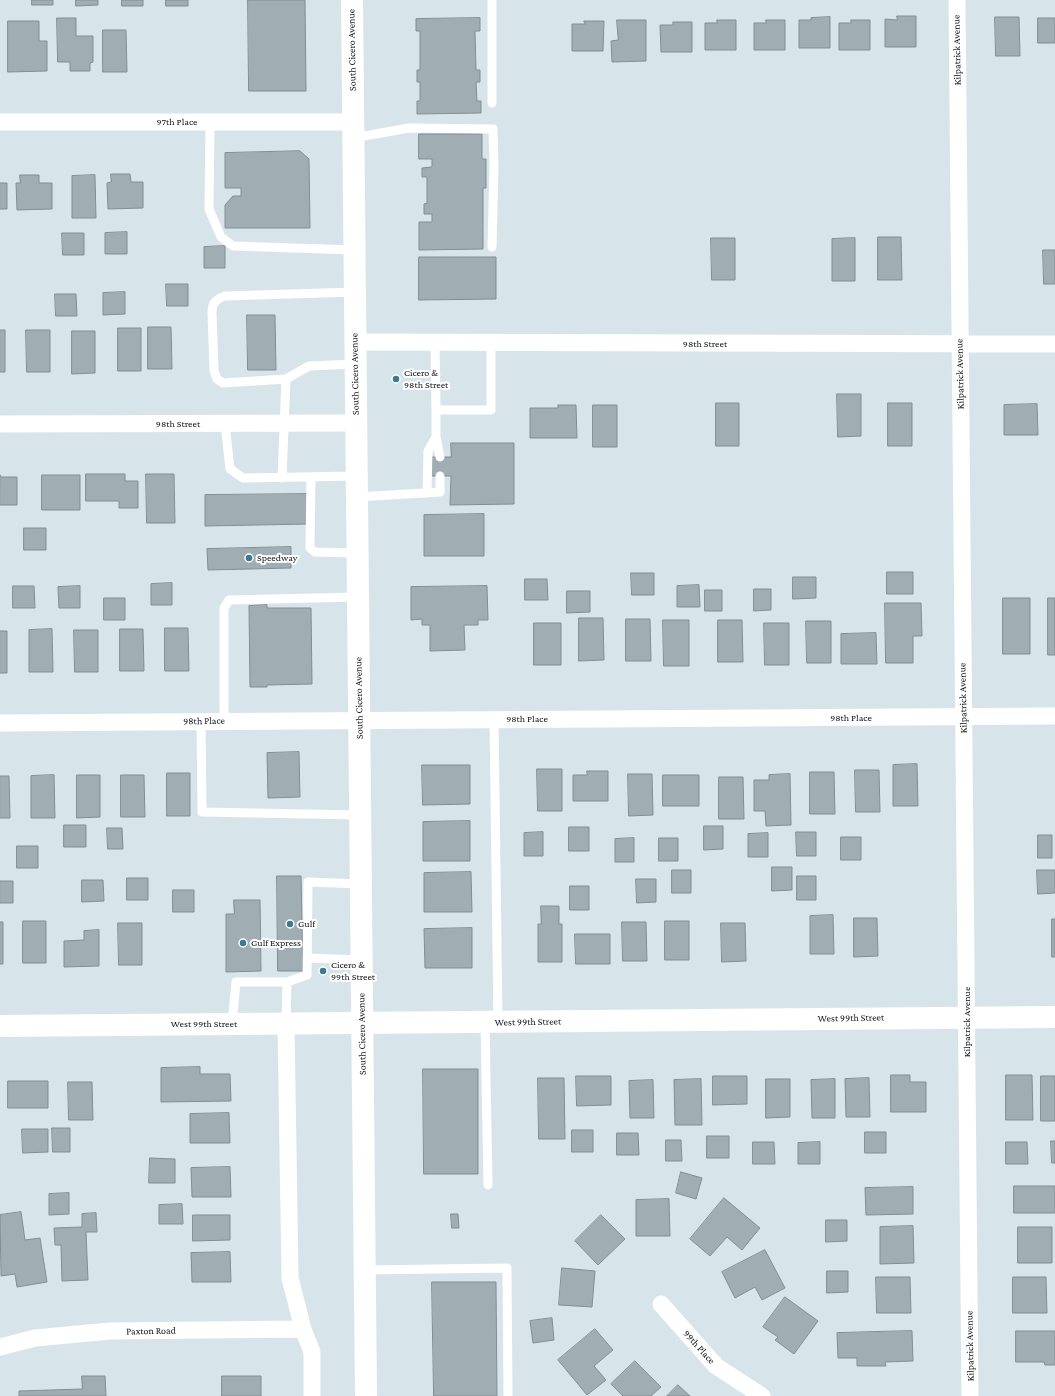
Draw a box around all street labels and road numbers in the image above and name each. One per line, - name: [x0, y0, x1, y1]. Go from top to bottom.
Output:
- street label: South Cicero Avenue: [345, 9, 359, 91]
- street label: Kilpatrick Avenue: [950, 15, 964, 85]
- street label: 97th Place: [157, 116, 197, 128]
- street label: South Cicero Avenue: [348, 333, 362, 415]
- street label: 98th Street: [683, 338, 727, 350]
- street label: Kilpatrick Avenue: [953, 339, 967, 409]
- street label: 98th Street: [156, 418, 200, 430]
- street label: South Cicero Avenue: [352, 657, 366, 739]
- street label: Kilpatrick Avenue: [956, 663, 970, 733]
- street label: 98th Place: [830, 712, 872, 724]
- street label: 98th Place: [506, 713, 548, 725]
- street label: 98th Place: [183, 715, 225, 727]
- street label: Kilpatrick Avenue: [961, 987, 973, 1057]
- street label: South Cicero Avenue: [355, 993, 369, 1075]
- street label: West 99th Street: [818, 1011, 884, 1025]
- street label: West 99th Street: [495, 1015, 561, 1029]
- street label: West 99th Street: [171, 1018, 237, 1030]
- street label: Kilpatrick Avenue: [963, 1311, 977, 1381]
- street label: Paxton Road: [126, 1325, 176, 1337]
- street label: 99th Place: [681, 1328, 717, 1366]

